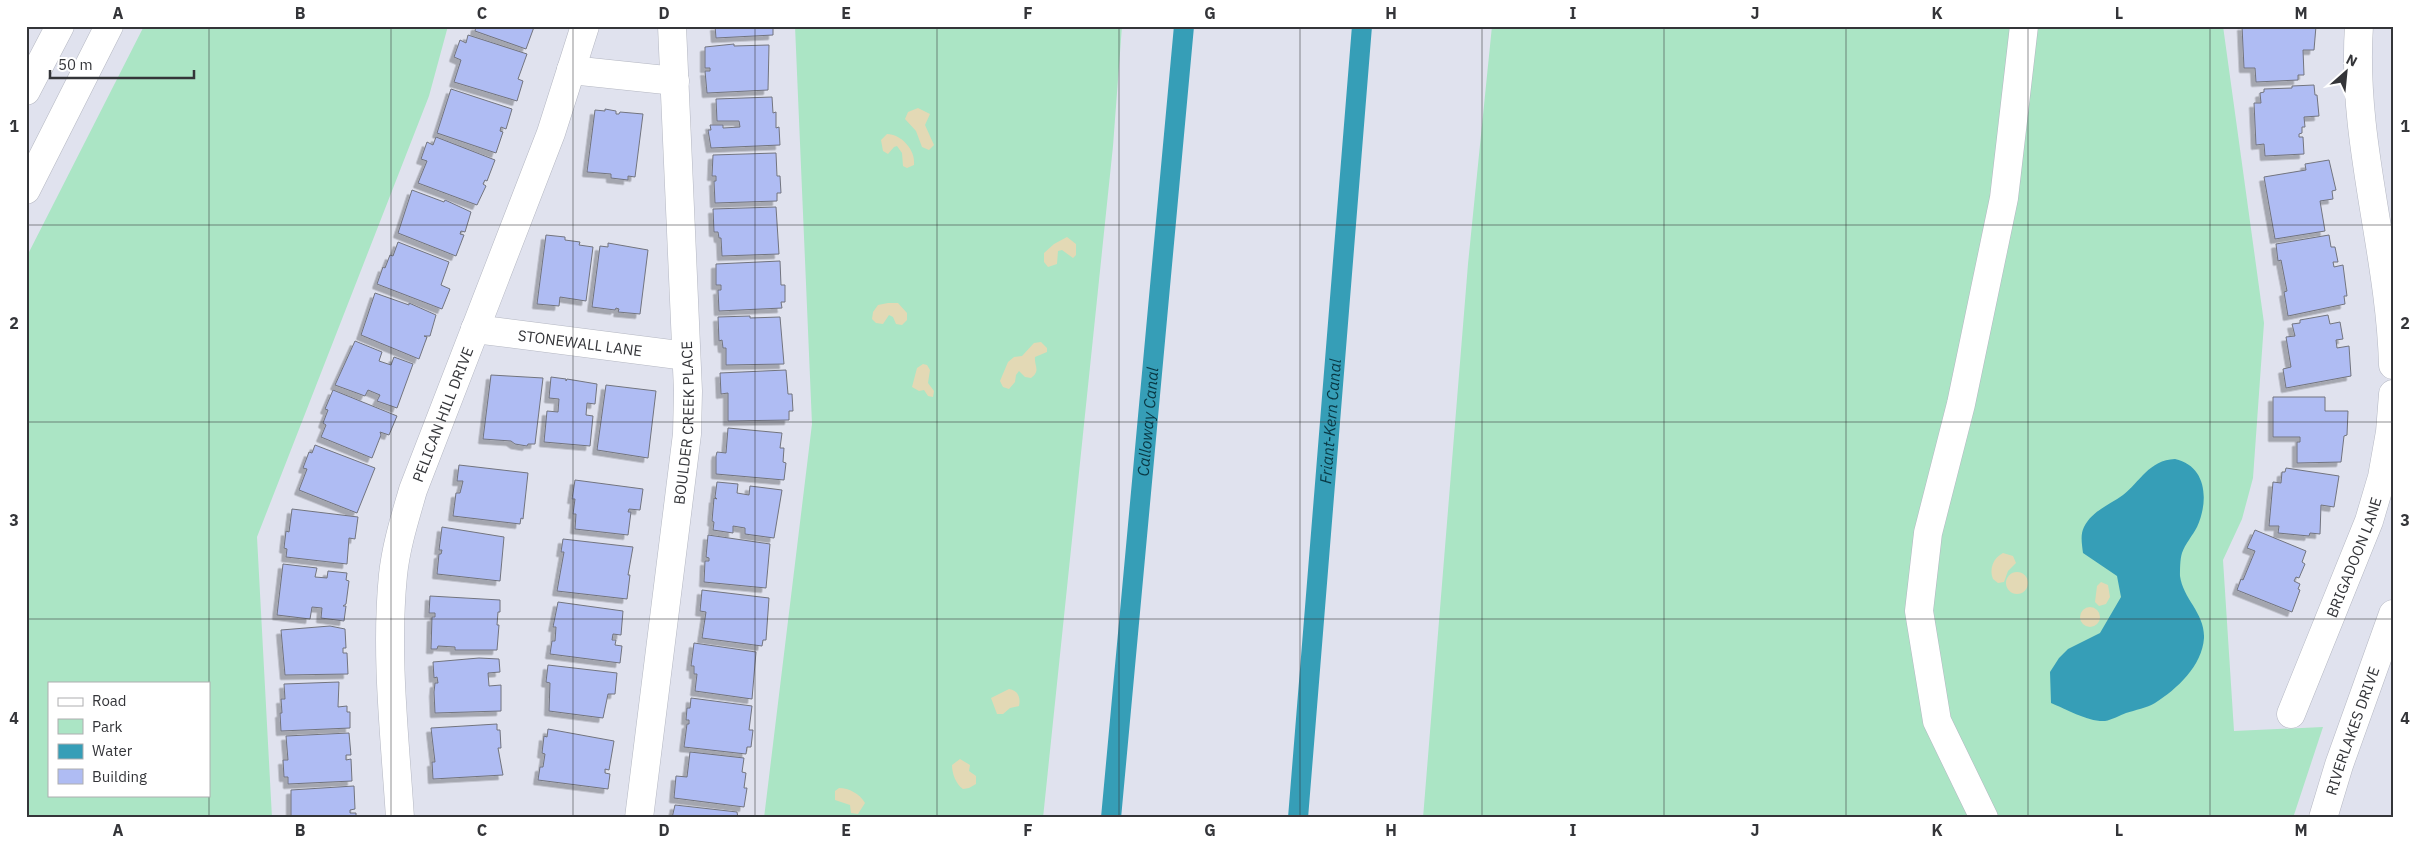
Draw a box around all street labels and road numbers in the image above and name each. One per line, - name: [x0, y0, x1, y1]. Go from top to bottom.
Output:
- street label: STONEWALL LANE: [517, 325, 643, 360]
- street label: BOULDER CREEK PLACE: [669, 341, 698, 506]
- street label: PELICAN HILL DRIVE: [408, 344, 477, 485]
- street label: BRIGADOON LANE: [2322, 495, 2385, 620]
- street label: RIVERLAKES DRIVE: [2321, 664, 2383, 797]

